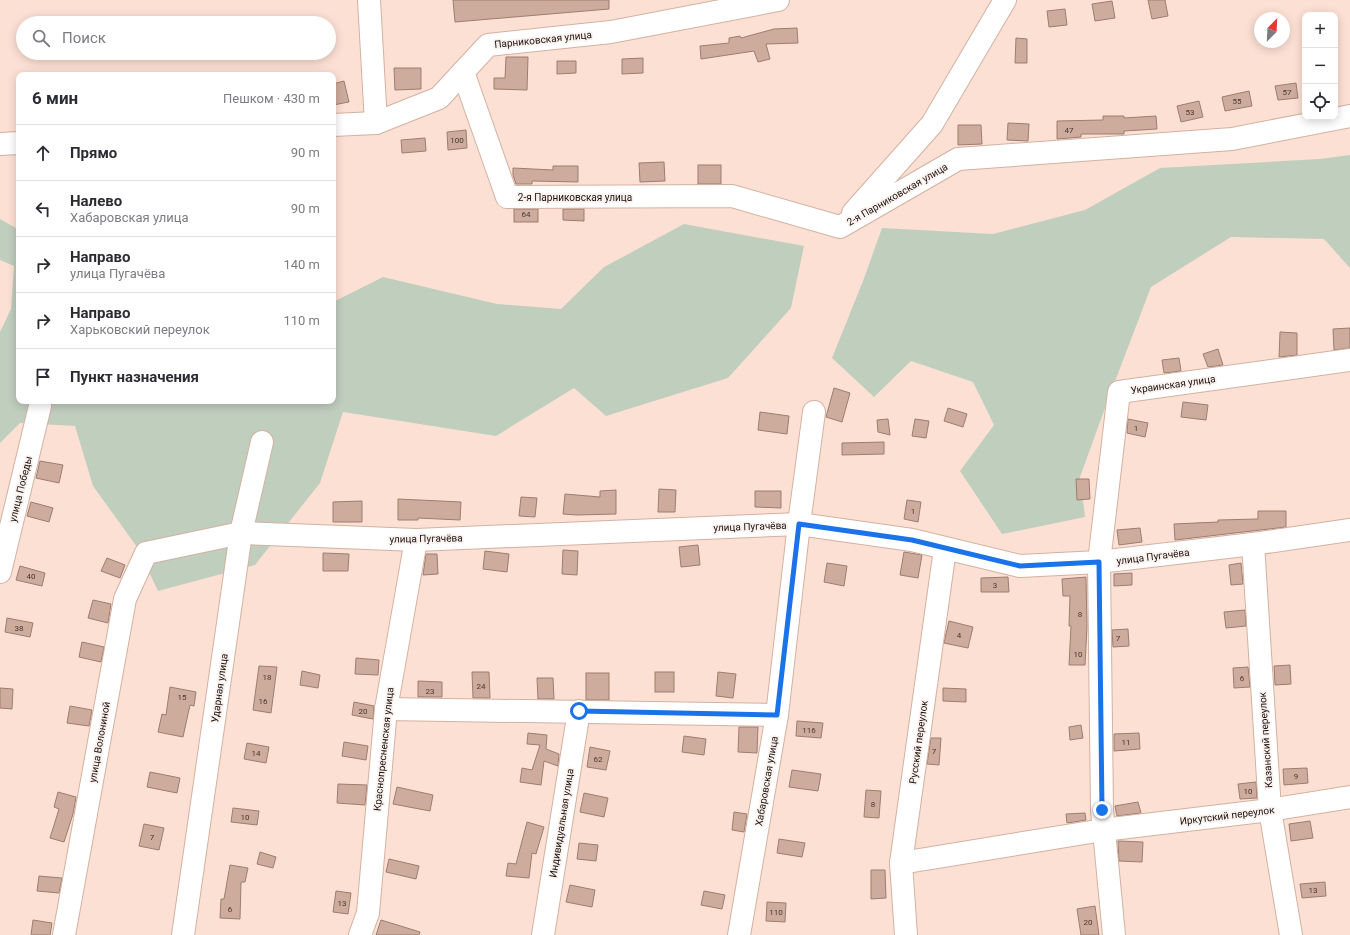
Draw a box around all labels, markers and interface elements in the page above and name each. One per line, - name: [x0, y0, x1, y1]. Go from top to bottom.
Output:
- north arrow: [1254, 12, 1290, 48]
- map controls: [1302, 12, 1338, 120]
- button: +: [1302, 12, 1338, 48]
- search box: [16, 16, 336, 60]
- icon: search: [30, 27, 52, 49]
- text: Поиск: [62, 29, 106, 47]
- street label: Парниковская улица: [494, 29, 592, 50]
- button: −: [1302, 48, 1338, 84]
- button: locate: [1302, 84, 1338, 120]
- text: 6 мин: [32, 88, 78, 108]
- house number: 57: [1283, 88, 1292, 97]
- text: Пешком · 430 m: [223, 91, 320, 106]
- house number: 55: [1233, 97, 1242, 106]
- house number: 53: [1186, 108, 1195, 117]
- house number: 47: [1065, 126, 1074, 135]
- house number: 100: [450, 136, 464, 145]
- icon: ahead: [32, 142, 54, 164]
- text: Прямо: [70, 144, 117, 162]
- text: 90 m: [291, 145, 320, 160]
- street label: 2-я Парниковская улица: [845, 161, 949, 228]
- text: Налево: [70, 192, 122, 210]
- street label: 2-я Парниковская улица: [518, 192, 632, 203]
- icon: left: [32, 198, 54, 220]
- text: 90 m: [291, 201, 320, 216]
- text: Хабаровская улица: [70, 210, 189, 225]
- house number: 64: [522, 210, 531, 219]
- text: Направо: [70, 248, 131, 266]
- icon: right: [32, 254, 54, 276]
- text: 140 m: [283, 257, 320, 272]
- text: улица Пугачёва: [70, 266, 165, 281]
- text: Направо: [70, 304, 131, 322]
- icon: right: [32, 310, 54, 332]
- text: 110 m: [283, 313, 320, 328]
- text: Харьковский переулок: [70, 322, 210, 337]
- icon: arrive: [32, 366, 54, 388]
- text: Пункт назначения: [70, 368, 199, 386]
- street label: Украинская улица: [1130, 373, 1216, 396]
- house number: 1: [1134, 424, 1138, 433]
- street label: улица Победы: [7, 455, 34, 523]
- house number: 1: [911, 507, 915, 516]
- street label: улица Пугачёва: [713, 520, 787, 533]
- street label: улица Пугачёва: [389, 532, 463, 545]
- street label: улица Пугачёва: [1116, 547, 1190, 566]
- house number: 40: [27, 572, 36, 581]
- house number: 3: [993, 581, 997, 590]
- house number: 8: [1078, 610, 1083, 619]
- house number: 38: [15, 624, 24, 633]
- house number: 4: [957, 631, 962, 640]
- house number: 7: [1116, 634, 1121, 643]
- house number: 10: [1074, 650, 1083, 659]
- street label: Ударная улица: [209, 653, 230, 723]
- house number: 18: [263, 673, 272, 682]
- house number: 6: [1240, 674, 1245, 683]
- house number: 24: [477, 682, 486, 691]
- street label: Краснопресненская улица: [372, 687, 395, 811]
- house number: 23: [426, 687, 435, 696]
- street label: Казанский переулок: [1257, 691, 1274, 788]
- house number: 15: [178, 693, 187, 702]
- house number: 16: [259, 697, 268, 706]
- street label: Русский переулок: [907, 699, 930, 785]
- street label: улица Волониной: [87, 701, 112, 783]
- route start: [570, 702, 588, 720]
- house number: 20: [359, 707, 368, 716]
- house number: 116: [802, 726, 816, 735]
- street label: Хабаровская улица: [753, 735, 780, 827]
- house number: 11: [1122, 738, 1131, 747]
- house number: 7: [932, 747, 937, 756]
- house number: 14: [252, 749, 261, 758]
- house number: 62: [594, 755, 603, 764]
- street label: Индивидуальная улица: [547, 768, 576, 878]
- house number: 9: [1294, 772, 1298, 781]
- house number: 10: [1244, 787, 1253, 796]
- house number: 8: [871, 800, 876, 809]
- route end: [1093, 801, 1111, 819]
- street label: Иркутский переулок: [1179, 804, 1276, 827]
- house number: 10: [241, 813, 250, 822]
- house number: 7: [150, 833, 155, 842]
- house number: 13: [1309, 886, 1318, 895]
- house number: 13: [338, 899, 347, 908]
- house number: 6: [228, 905, 233, 914]
- house number: 110: [769, 908, 783, 917]
- house number: 20: [1084, 918, 1093, 927]

